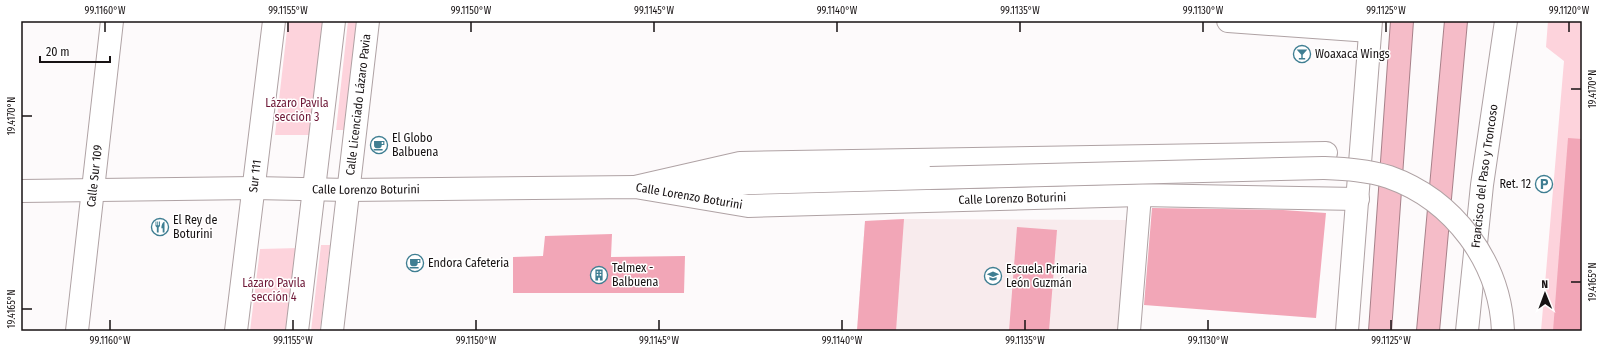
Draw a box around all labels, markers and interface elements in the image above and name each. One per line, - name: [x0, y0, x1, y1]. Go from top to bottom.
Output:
- text: 99.1160°W: [85, 5, 126, 17]
- text: 99.1155°W: [268, 5, 308, 17]
- text: 99.1150°W: [451, 5, 492, 17]
- text: 99.1145°W: [634, 5, 674, 17]
- text: 99.1140°W: [817, 5, 858, 17]
- text: 99.1135°W: [1000, 5, 1040, 17]
- text: 99.1130°W: [1183, 5, 1224, 17]
- text: 99.1125°W: [1366, 5, 1406, 17]
- text: 99.1120°W: [1549, 5, 1590, 17]
- street label: Calle Licenciado Lázaro Pavia: [343, 33, 373, 176]
- scale bar: [40, 38, 110, 64]
- bar icon: Woaxaca Wings: [1292, 44, 1312, 64]
- text: 20 m: [46, 45, 70, 59]
- place label: Woaxaca Wings: [1315, 47, 1390, 61]
- text: 19.4170°N: [1587, 70, 1599, 108]
- park label: Lázaro Pavila sección 3: [265, 96, 329, 124]
- text: 19.4170°N: [6, 97, 18, 135]
- street label: Francisco del Paso y Troncoso: [1469, 103, 1501, 249]
- place label: El Globo Balbuena: [392, 131, 438, 159]
- cafe icon: El Globo Balbuena: [369, 135, 389, 155]
- street label: Calle Sur 109: [84, 144, 105, 208]
- street label: Sur 111: [246, 159, 264, 193]
- parking icon: Ret. 12: [1534, 174, 1554, 194]
- place label: Ret. 12: [1499, 177, 1531, 191]
- street label: Calle Lorenzo Boturini: [635, 180, 743, 212]
- street label: Calle Lorenzo Boturini: [312, 182, 420, 197]
- street label: Calle Lorenzo Boturini: [958, 190, 1066, 207]
- place label: El Rey de Boturini: [173, 213, 217, 241]
- restaurant icon: El Rey de Boturini: [150, 217, 170, 237]
- cafe icon: Endora Cafeteria: [405, 253, 425, 273]
- place label: Endora Cafeteria: [428, 256, 509, 270]
- place label: Telmex - Balbuena: [612, 261, 658, 289]
- place label: Escuela Primaria León Guzmán: [1006, 262, 1087, 290]
- text: 19.4165°N: [1587, 263, 1599, 301]
- building icon: Telmex - Balbuena: [589, 265, 609, 285]
- school or university icon: Escuela Primaria León Guzmán: [983, 266, 1003, 286]
- north arrow: [1525, 274, 1565, 314]
- park label: Lázaro Pavila sección 4: [242, 276, 306, 304]
- text: N: [1541, 278, 1548, 291]
- text: 19.4165°N: [6, 290, 18, 328]
- text: 99.1160°W: [90, 335, 131, 347]
- text: 99.1155°W: [273, 335, 313, 347]
- text: 99.1150°W: [456, 335, 497, 347]
- text: 99.1145°W: [639, 335, 679, 347]
- text: 99.1140°W: [822, 335, 863, 347]
- text: 99.1135°W: [1005, 335, 1045, 347]
- text: 99.1130°W: [1188, 335, 1229, 347]
- text: 99.1125°W: [1371, 335, 1411, 347]

